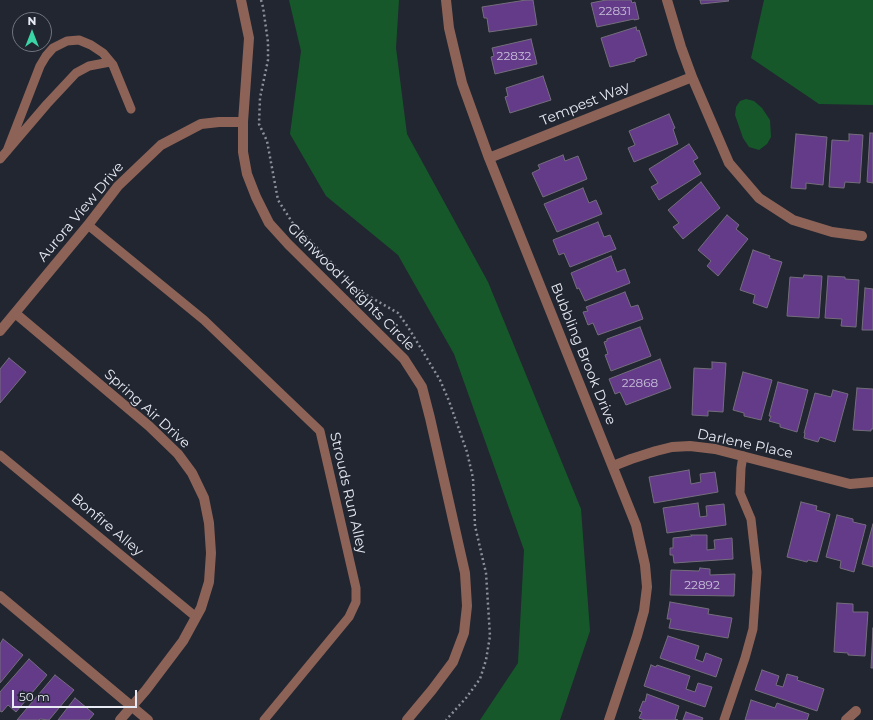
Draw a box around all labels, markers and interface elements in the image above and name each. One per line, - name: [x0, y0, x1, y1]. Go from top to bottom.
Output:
- house number: 22831: [599, 4, 631, 18]
- north arrow: [12, 12, 52, 52]
- text: N: [28, 14, 36, 28]
- house number: 22832: [497, 49, 531, 63]
- street label: Tempest Way: [538, 78, 632, 130]
- street label: Aurora View Drive: [34, 159, 128, 265]
- street label: Glenwood Heights Circle: [284, 220, 418, 354]
- street label: Bubbling Brook Drive: [547, 281, 619, 427]
- street label: Spring Air Drive: [101, 366, 193, 452]
- house number: 22868: [622, 376, 658, 390]
- street label: Darlene Place: [696, 426, 794, 462]
- street label: Strouds Run Alley: [326, 431, 370, 555]
- street label: Bonfire Alley: [68, 490, 146, 560]
- house number: 22892: [684, 578, 720, 592]
- scale bar: [14, 682, 139, 708]
- text: 50 m: [19, 689, 50, 704]

